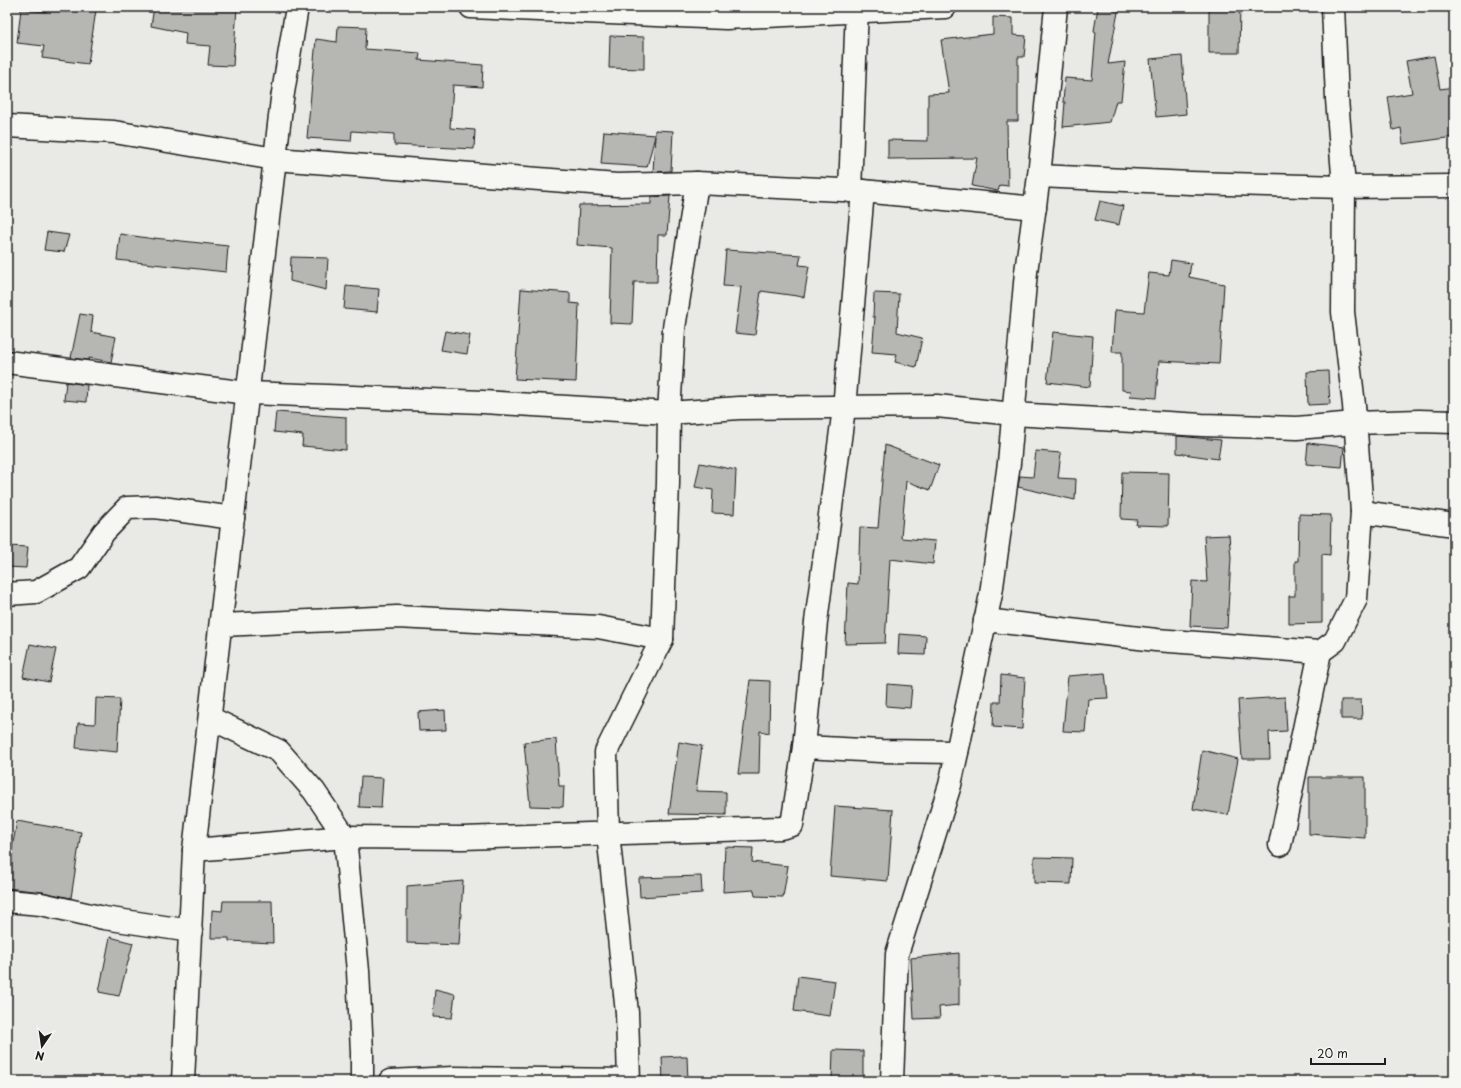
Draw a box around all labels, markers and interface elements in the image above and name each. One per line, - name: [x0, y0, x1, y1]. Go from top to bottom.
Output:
- north arrow: [22, 1026, 62, 1066]
- scale bar: [1311, 1040, 1385, 1066]
- text: 20 m: [1317, 1044, 1348, 1062]
- text: N: [33, 1047, 46, 1065]

